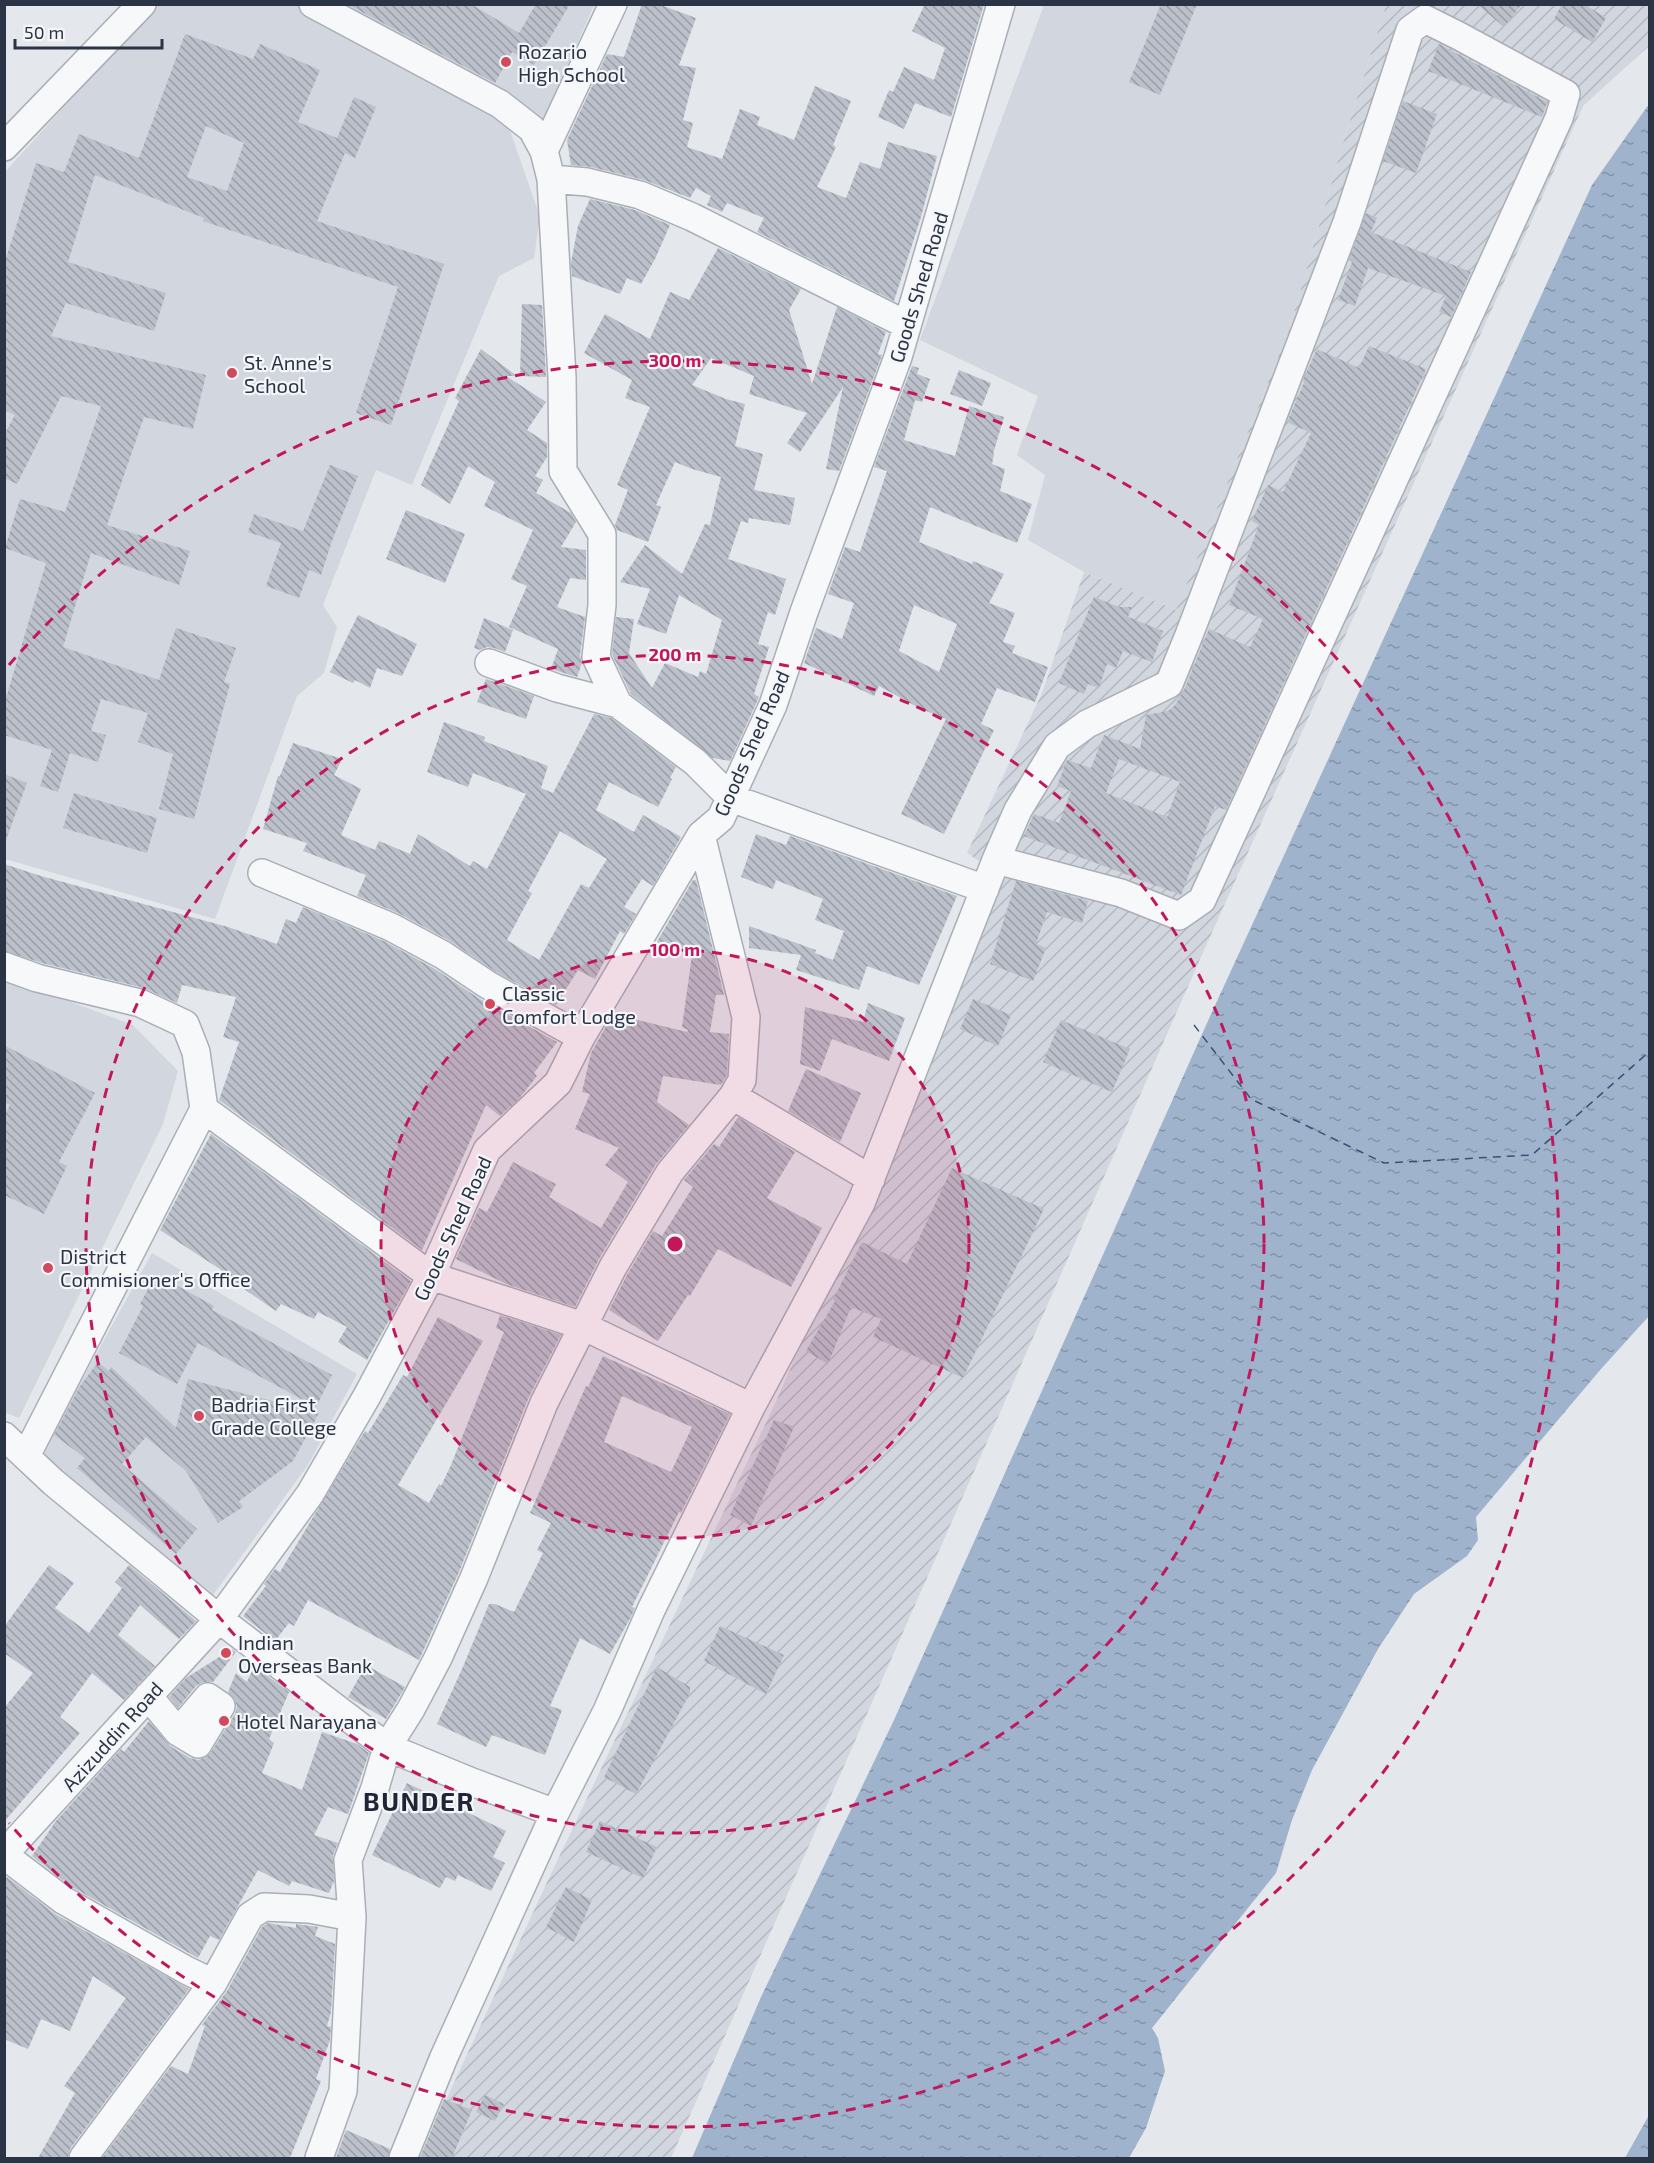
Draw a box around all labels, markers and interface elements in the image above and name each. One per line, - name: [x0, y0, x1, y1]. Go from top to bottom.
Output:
- scale bar: [15, 12, 162, 50]
- text: 50 m: [24, 21, 64, 43]
- place label: Rozario High School: [518, 39, 625, 86]
- marker: Rozario High School: [499, 55, 513, 69]
- street label: Goods Shed Road: [884, 208, 952, 366]
- text: 300 m: [649, 349, 701, 371]
- place label: St. Anne's School: [244, 350, 332, 397]
- marker: St. Anne's School: [225, 366, 239, 380]
- text: 200 m: [649, 643, 701, 665]
- street label: Goods Shed Road: [708, 666, 794, 820]
- text: 100 m: [650, 938, 700, 960]
- place label: Classic Comfort Lodge: [502, 981, 636, 1028]
- marker: Classic Comfort Lodge: [483, 997, 497, 1011]
- street label: Goods Shed Road: [408, 1152, 496, 1304]
- centre of rings: [665, 1234, 685, 1254]
- place label: District Commisioner's Office: [60, 1244, 251, 1291]
- marker: District Commisioner's Office: [41, 1261, 55, 1275]
- place label: Badria First Grade College: [211, 1392, 336, 1439]
- marker: Badria First Grade College: [192, 1409, 206, 1423]
- place label: Indian Overseas Bank: [238, 1630, 372, 1677]
- marker: Indian Overseas Bank: [219, 1646, 233, 1660]
- street label: Azizuddin Road: [56, 1676, 168, 1796]
- place label: Hotel Narayana: [236, 1709, 377, 1733]
- marker: Hotel Narayana: [217, 1714, 231, 1728]
- district label: BUNDER: [363, 1785, 475, 1816]

